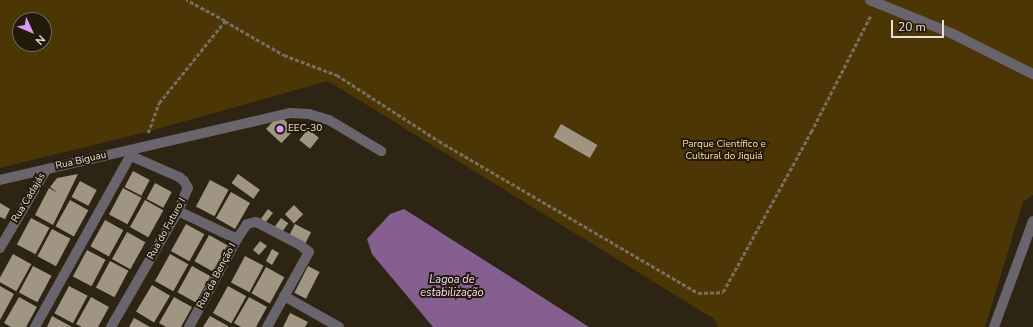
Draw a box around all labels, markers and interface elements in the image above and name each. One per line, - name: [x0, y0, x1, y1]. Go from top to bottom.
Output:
- north arrow: [12, 12, 52, 52]
- scale bar: [893, 12, 946, 38]
- text: 20 m: [898, 19, 926, 35]
- text: N: [32, 32, 49, 48]
- place label: EEC-30: [288, 123, 322, 135]
- marker: EEC-30: [275, 124, 285, 134]
- park label: Parque Científico e Cultural do Jiquiá: [682, 138, 766, 162]
- street label: Rua Biguau: [54, 149, 108, 173]
- street label: Rua Cadajás: [10, 171, 48, 225]
- street label: Rua do Futuro I: [145, 196, 189, 262]
- street label: Rua da Benção I: [195, 241, 239, 311]
- water label: Lagoa de estabilização: [420, 274, 484, 300]

